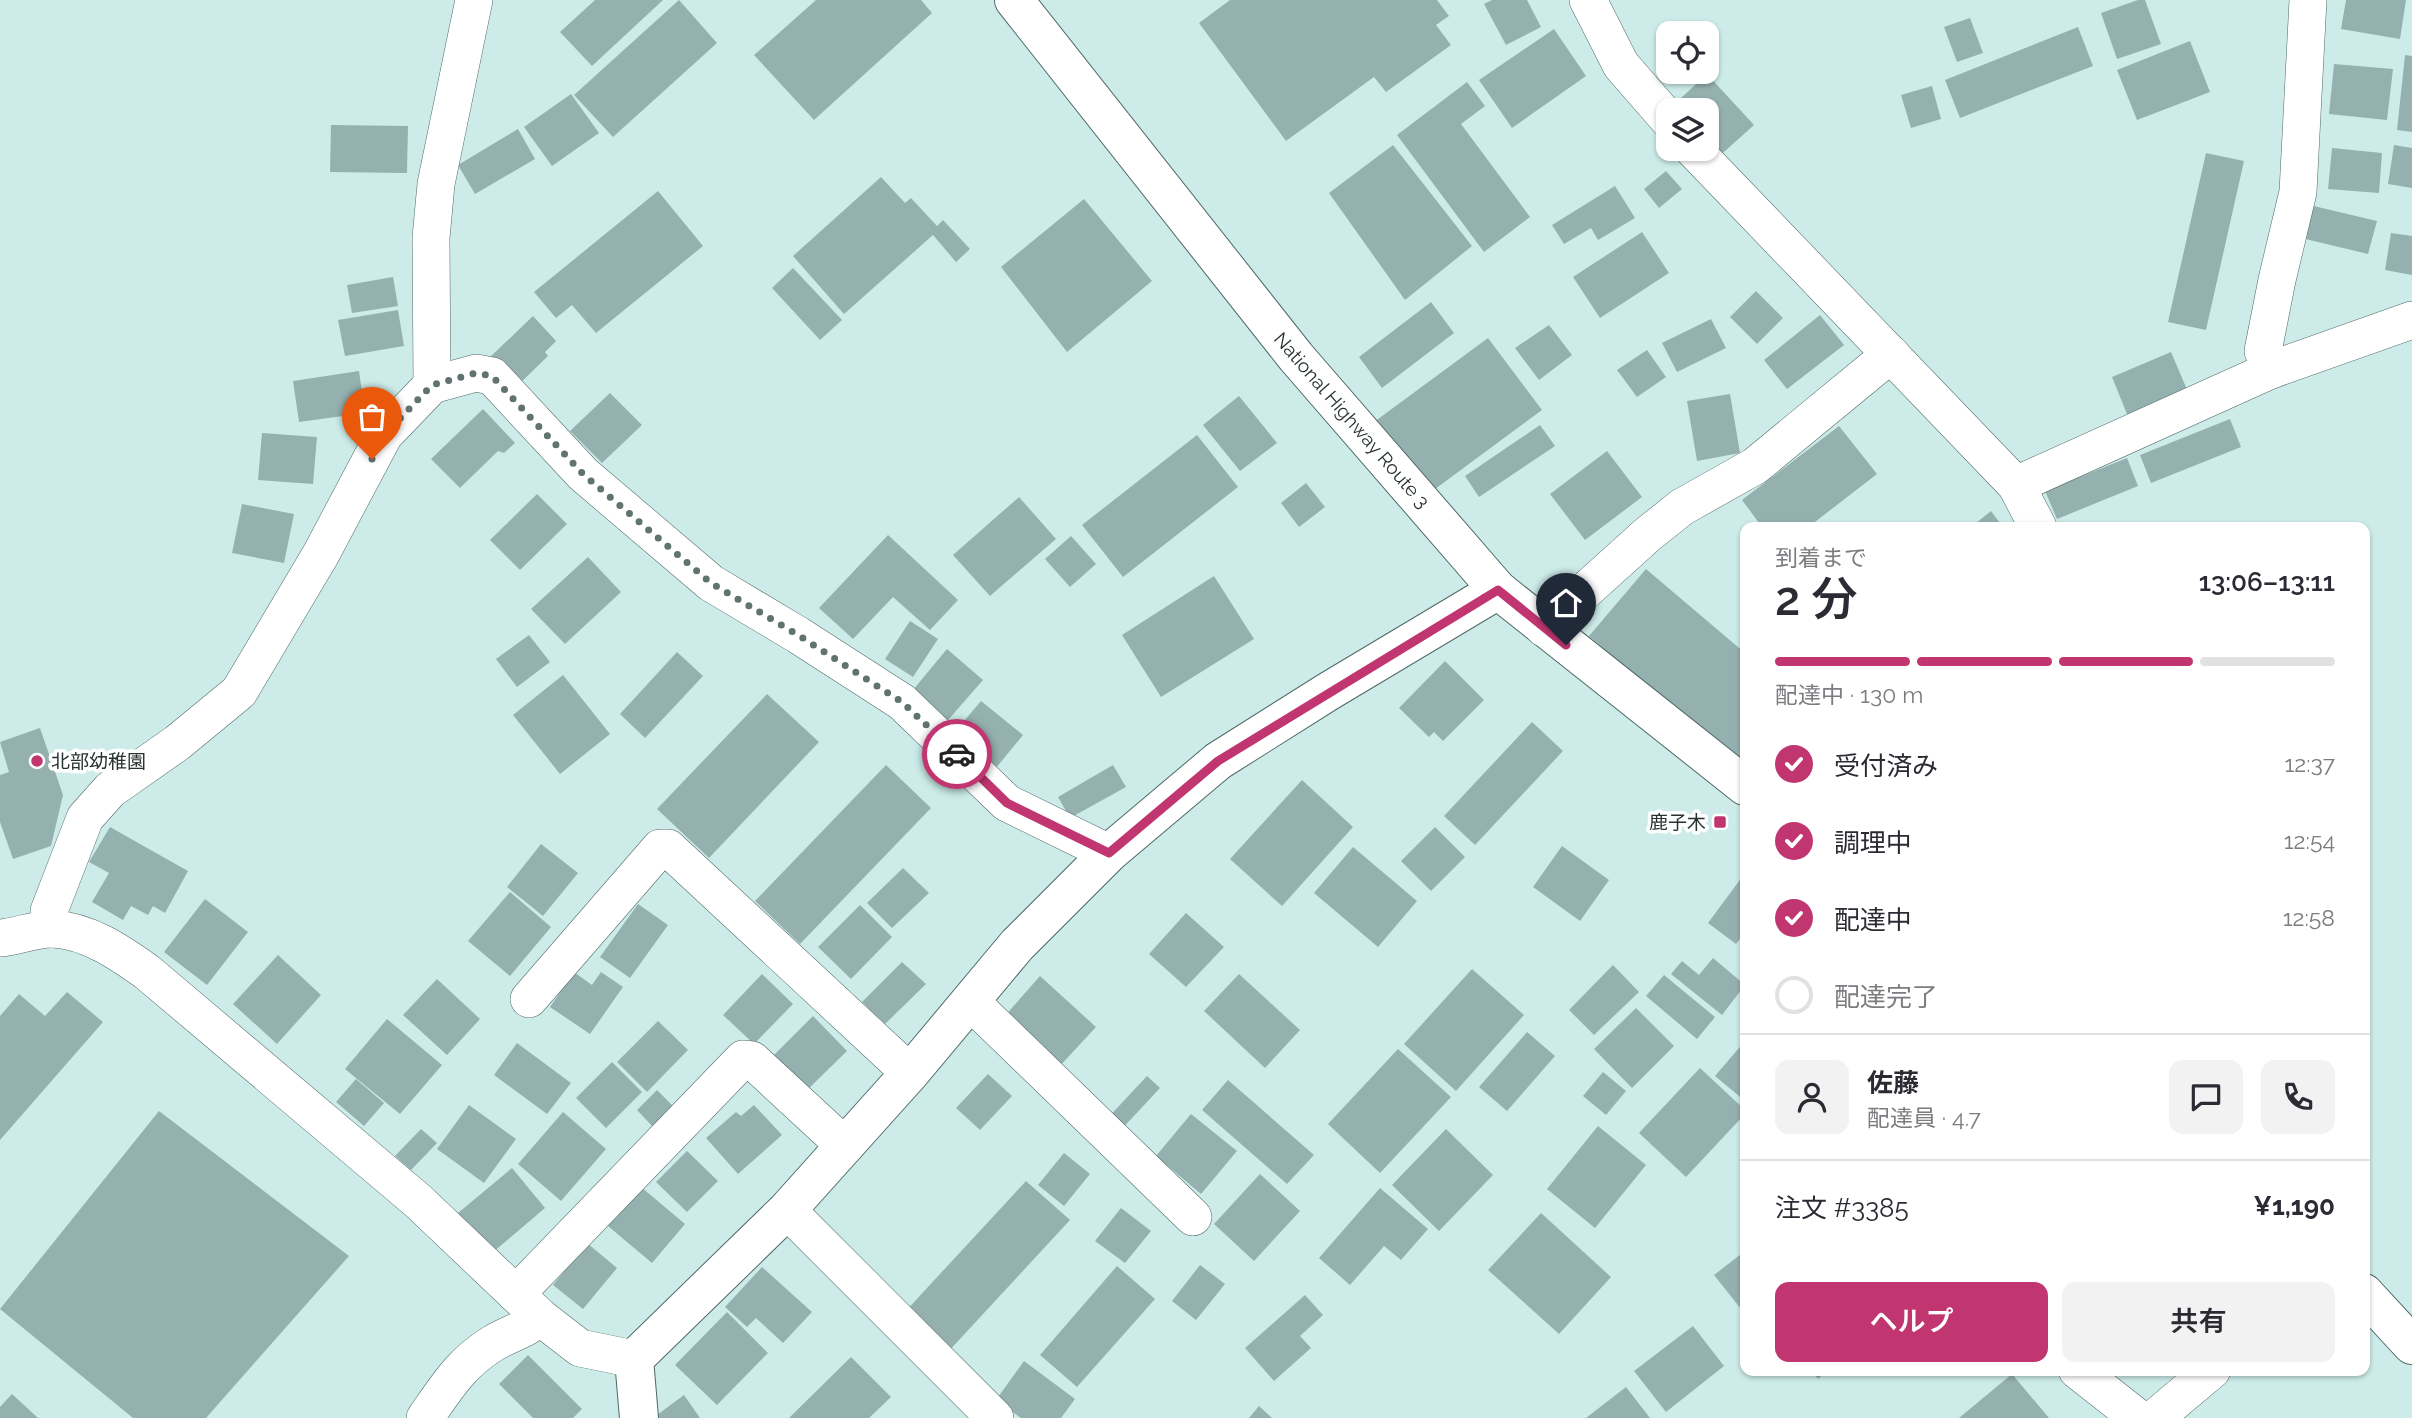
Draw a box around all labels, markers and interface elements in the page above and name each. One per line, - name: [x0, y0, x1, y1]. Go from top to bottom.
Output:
- map controls: [1656, 21, 1719, 161]
- button: locate: [1656, 21, 1719, 84]
- button: layers: [1656, 98, 1719, 161]
- street label: National Highway Route 3: [1270, 328, 1434, 512]
- pin: [342, 387, 402, 459]
- icon: bag: [353, 398, 391, 436]
- text: 到着まで: [1775, 544, 1867, 571]
- text: 13:06–13:11: [2199, 567, 2335, 597]
- text: 2 分: [1775, 572, 1858, 626]
- pin: [1536, 573, 1596, 645]
- icon: home: [1547, 584, 1585, 622]
- text: 配達中 · 130 m: [1775, 681, 1923, 708]
- courier: [922, 719, 992, 789]
- icon: car: [938, 735, 976, 773]
- icon: check: [1775, 745, 1813, 783]
- place label: 北部幼稚園: [51, 750, 146, 772]
- text: 12:37: [2284, 750, 2335, 777]
- text: 受付済み: [1834, 751, 1938, 781]
- marker: 北部幼稚園: [29, 753, 45, 769]
- place label: 鹿子木: [1649, 811, 1706, 833]
- marker: 鹿子木: [1712, 814, 1728, 830]
- icon: check: [1775, 822, 1813, 860]
- text: 12:54: [2284, 827, 2335, 854]
- text: 調理中: [1834, 828, 1912, 858]
- icon: check: [1775, 899, 1813, 937]
- text: 12:58: [2283, 904, 2335, 931]
- text: 配達中: [1834, 905, 1912, 935]
- text: 配達完了: [1834, 982, 1938, 1012]
- button: person: [1775, 1060, 1849, 1134]
- button: chat: [2169, 1060, 2243, 1134]
- button: phone: [2261, 1060, 2335, 1134]
- text: 佐藤: [1867, 1068, 1919, 1098]
- text: 配達員 · 4.7: [1867, 1104, 1981, 1131]
- text: ¥1,190: [2253, 1191, 2335, 1221]
- text: 注文 #3385: [1775, 1193, 1909, 1223]
- button: ヘルプ: [1775, 1282, 2048, 1362]
- button: 共有: [2062, 1282, 2335, 1362]

